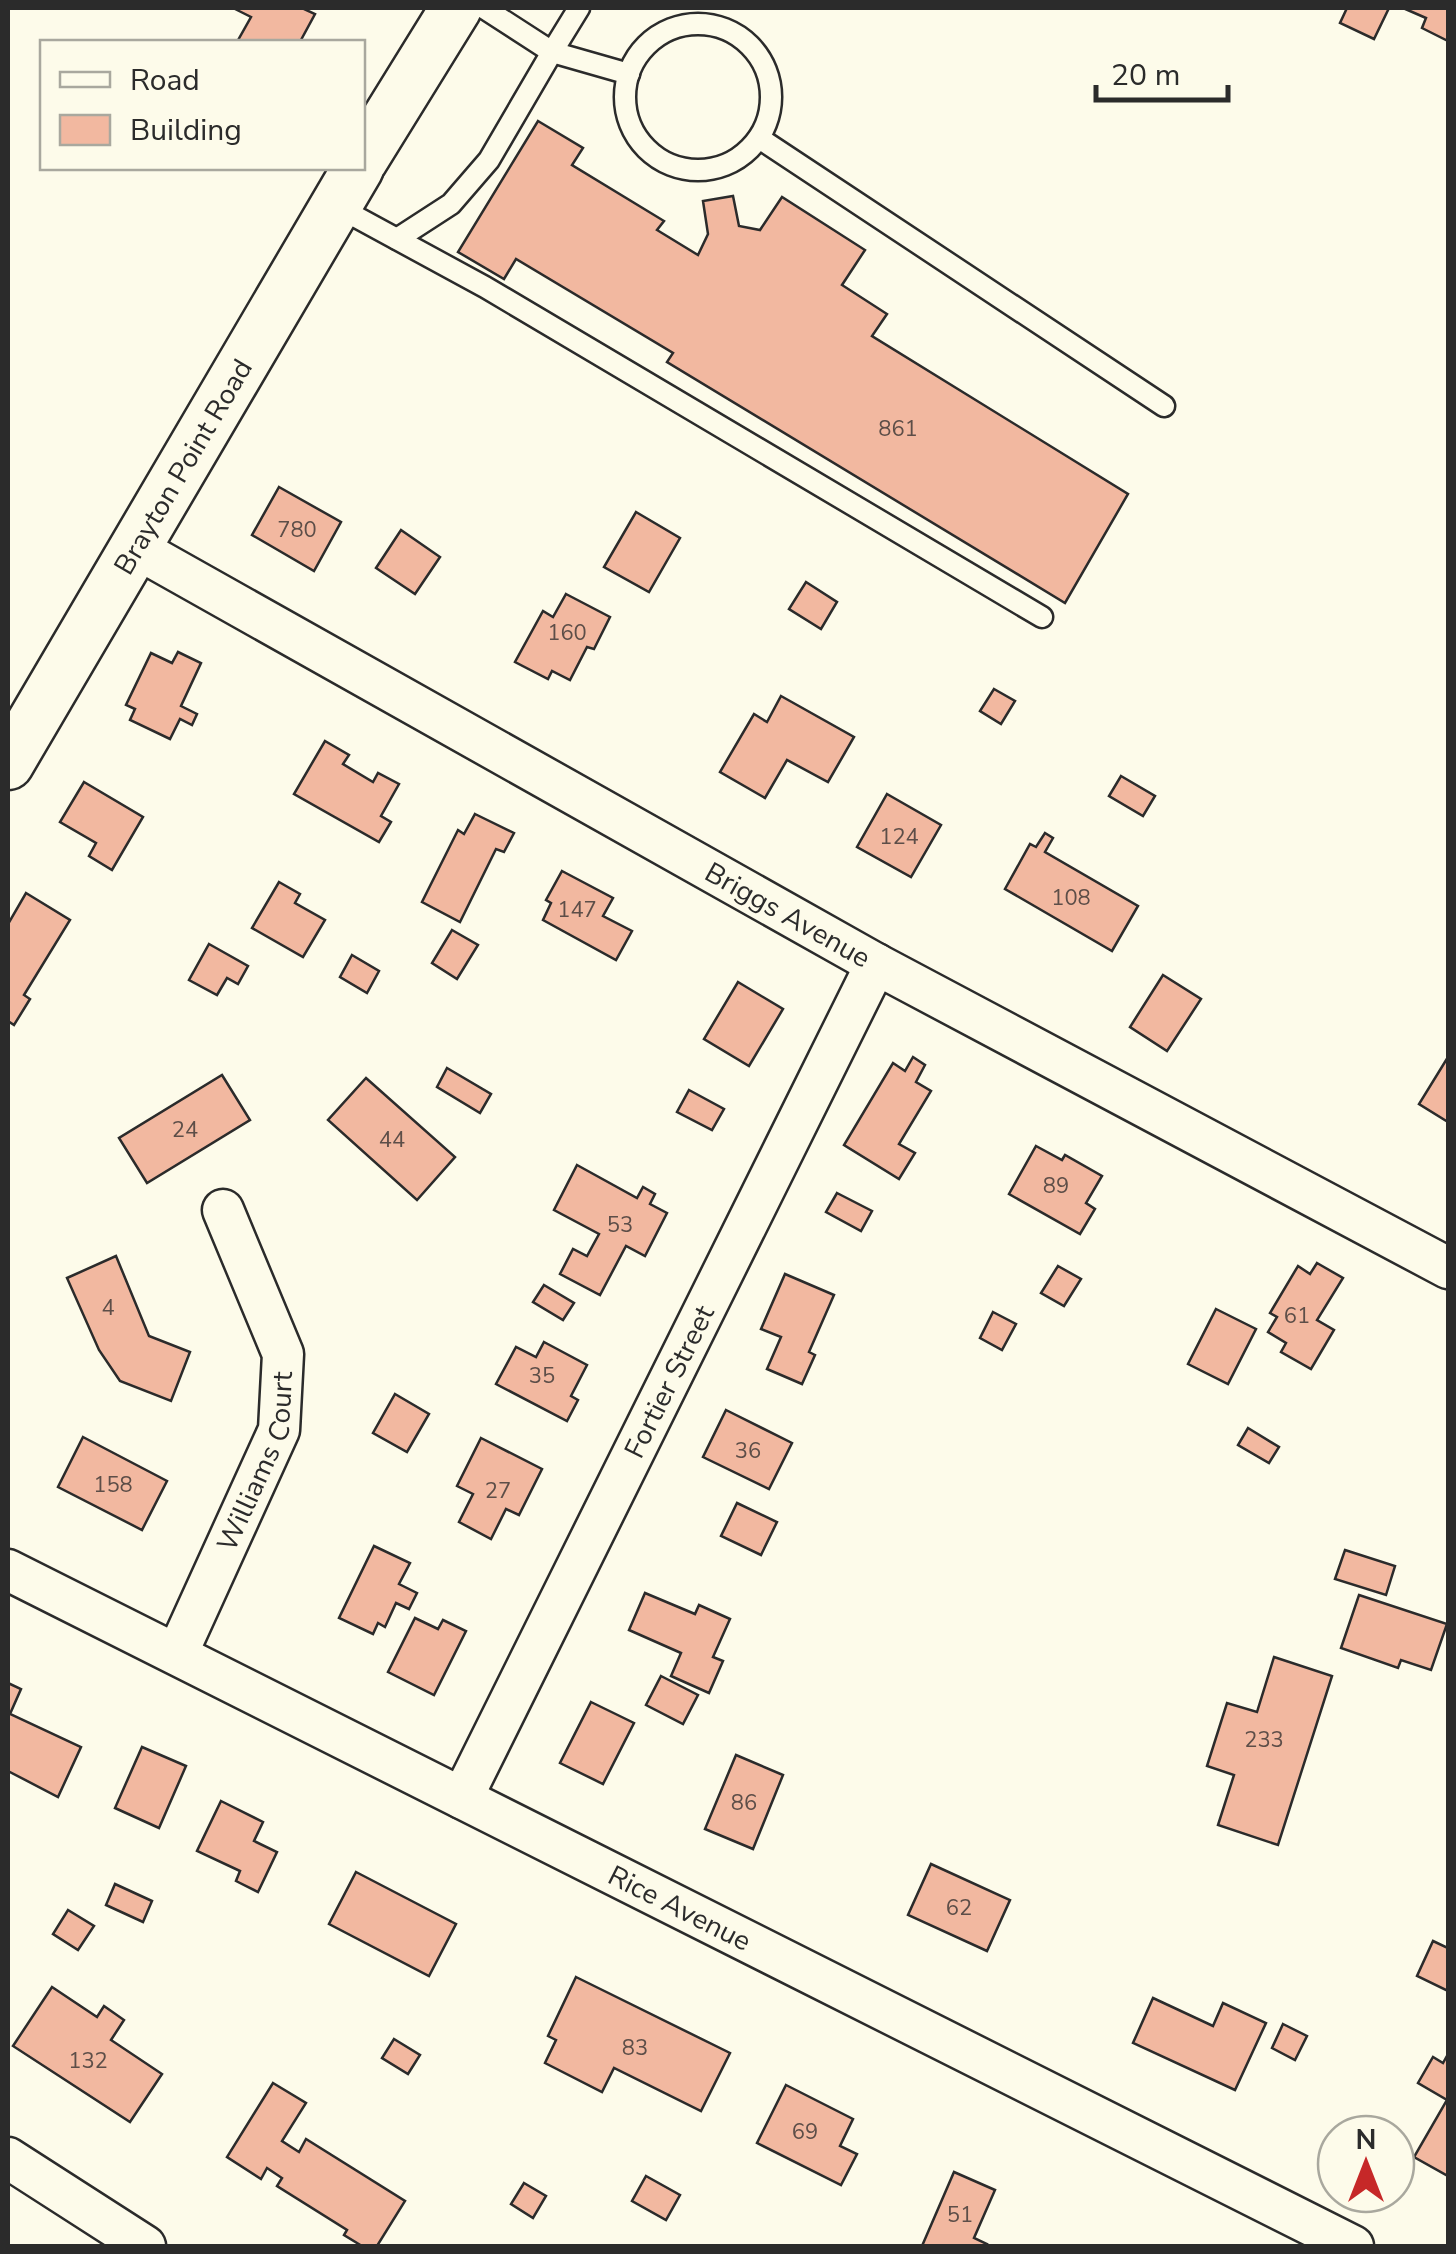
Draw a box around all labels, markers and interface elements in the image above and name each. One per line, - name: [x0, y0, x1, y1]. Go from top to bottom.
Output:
- legend: [40, 40, 365, 170]
- scale bar: [1096, 40, 1228, 102]
- text: 20 m: [1111, 55, 1180, 96]
- text: Road: [130, 60, 200, 101]
- text: Building: [130, 110, 242, 151]
- street label: Brayton Point Road: [105, 352, 262, 582]
- house number: 861: [878, 414, 918, 444]
- house number: 780: [277, 515, 317, 545]
- house number: 160: [547, 618, 587, 648]
- house number: 124: [879, 822, 919, 852]
- street label: Briggs Avenue: [698, 854, 877, 977]
- house number: 108: [1051, 883, 1091, 913]
- house number: 147: [557, 895, 597, 925]
- house number: 24: [172, 1115, 198, 1145]
- house number: 44: [379, 1125, 405, 1155]
- house number: 89: [1043, 1171, 1069, 1201]
- house number: 53: [607, 1210, 633, 1240]
- house number: 4: [101, 1293, 115, 1323]
- street label: Fortier Street: [616, 1299, 724, 1465]
- house number: 61: [1284, 1301, 1310, 1331]
- house number: 35: [529, 1361, 555, 1391]
- street label: Williams Court: [208, 1370, 302, 1557]
- house number: 36: [735, 1436, 761, 1466]
- house number: 158: [93, 1470, 133, 1500]
- house number: 27: [485, 1476, 511, 1506]
- house number: 233: [1244, 1725, 1284, 1755]
- house number: 86: [731, 1788, 757, 1818]
- street label: Rice Avenue: [602, 1857, 757, 1960]
- house number: 62: [946, 1893, 972, 1923]
- house number: 83: [622, 2033, 648, 2063]
- house number: 132: [68, 2046, 108, 2076]
- north arrow: [1316, 2114, 1416, 2214]
- house number: 69: [792, 2117, 818, 2147]
- text: N: [1356, 2121, 1376, 2159]
- house number: 51: [947, 2200, 973, 2230]

